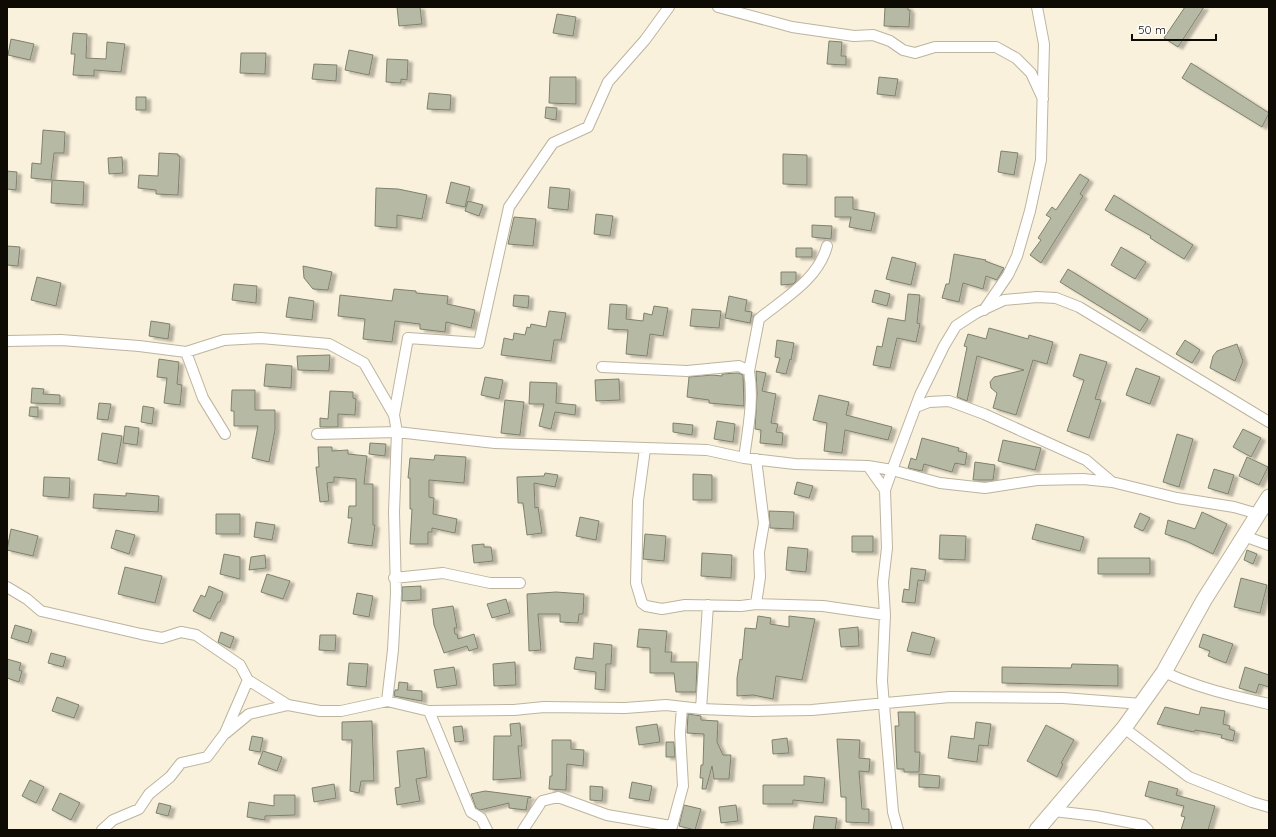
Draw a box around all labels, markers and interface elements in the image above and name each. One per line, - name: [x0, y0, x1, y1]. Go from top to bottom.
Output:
- scale bar: [1132, 16, 1216, 42]
- text: 50 m: [1138, 22, 1166, 37]

